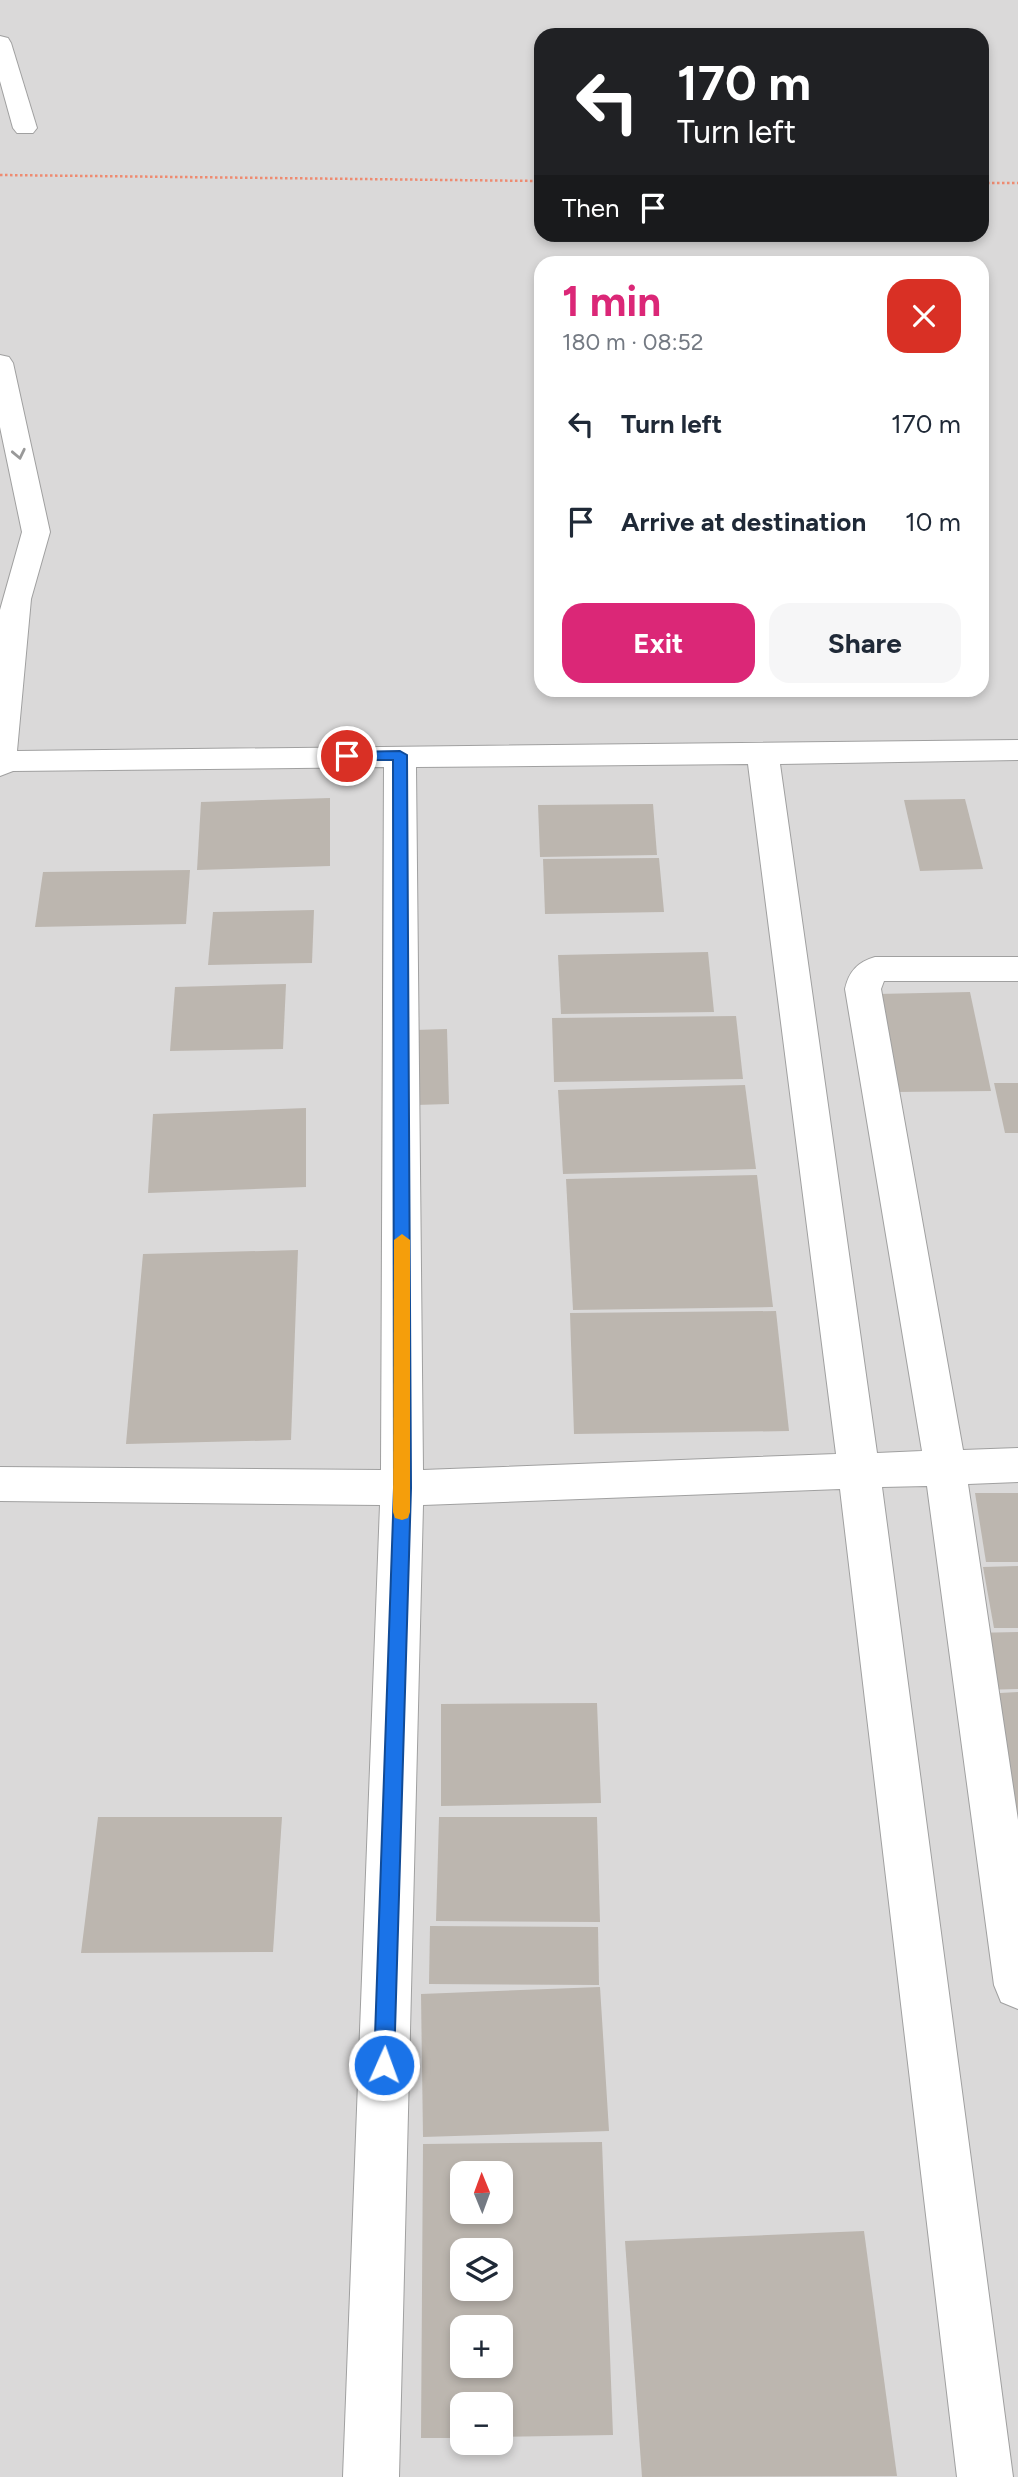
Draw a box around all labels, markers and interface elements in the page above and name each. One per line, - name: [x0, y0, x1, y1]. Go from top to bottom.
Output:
- text: 170 m: [677, 53, 811, 112]
- icon: left: [562, 56, 653, 147]
- text: Turn left: [677, 113, 796, 151]
- icon: arrive: [634, 189, 672, 227]
- text: Then: [562, 192, 620, 224]
- text: 1 min: [562, 276, 661, 327]
- button: close: [887, 279, 961, 353]
- text: 180 m · 08:52: [562, 328, 704, 356]
- icon: left: [562, 405, 600, 443]
- text: Turn left: [621, 408, 722, 440]
- text: 170 m: [891, 408, 961, 440]
- one-way arrow: [11, 448, 26, 460]
- icon: arrive: [562, 503, 600, 541]
- text: Arrive at destination: [621, 506, 866, 538]
- text: 10 m: [905, 506, 961, 538]
- button: Exit: [562, 603, 755, 683]
- button: Share: [769, 603, 961, 683]
- pin: [317, 726, 377, 786]
- icon: arrive: [328, 737, 366, 775]
- position arrow: [347, 2028, 421, 2102]
- north arrow: [450, 2161, 513, 2224]
- map controls: [450, 2161, 513, 2455]
- button: layers: [450, 2238, 513, 2301]
- button: +: [450, 2315, 513, 2378]
- button: −: [450, 2392, 513, 2455]

